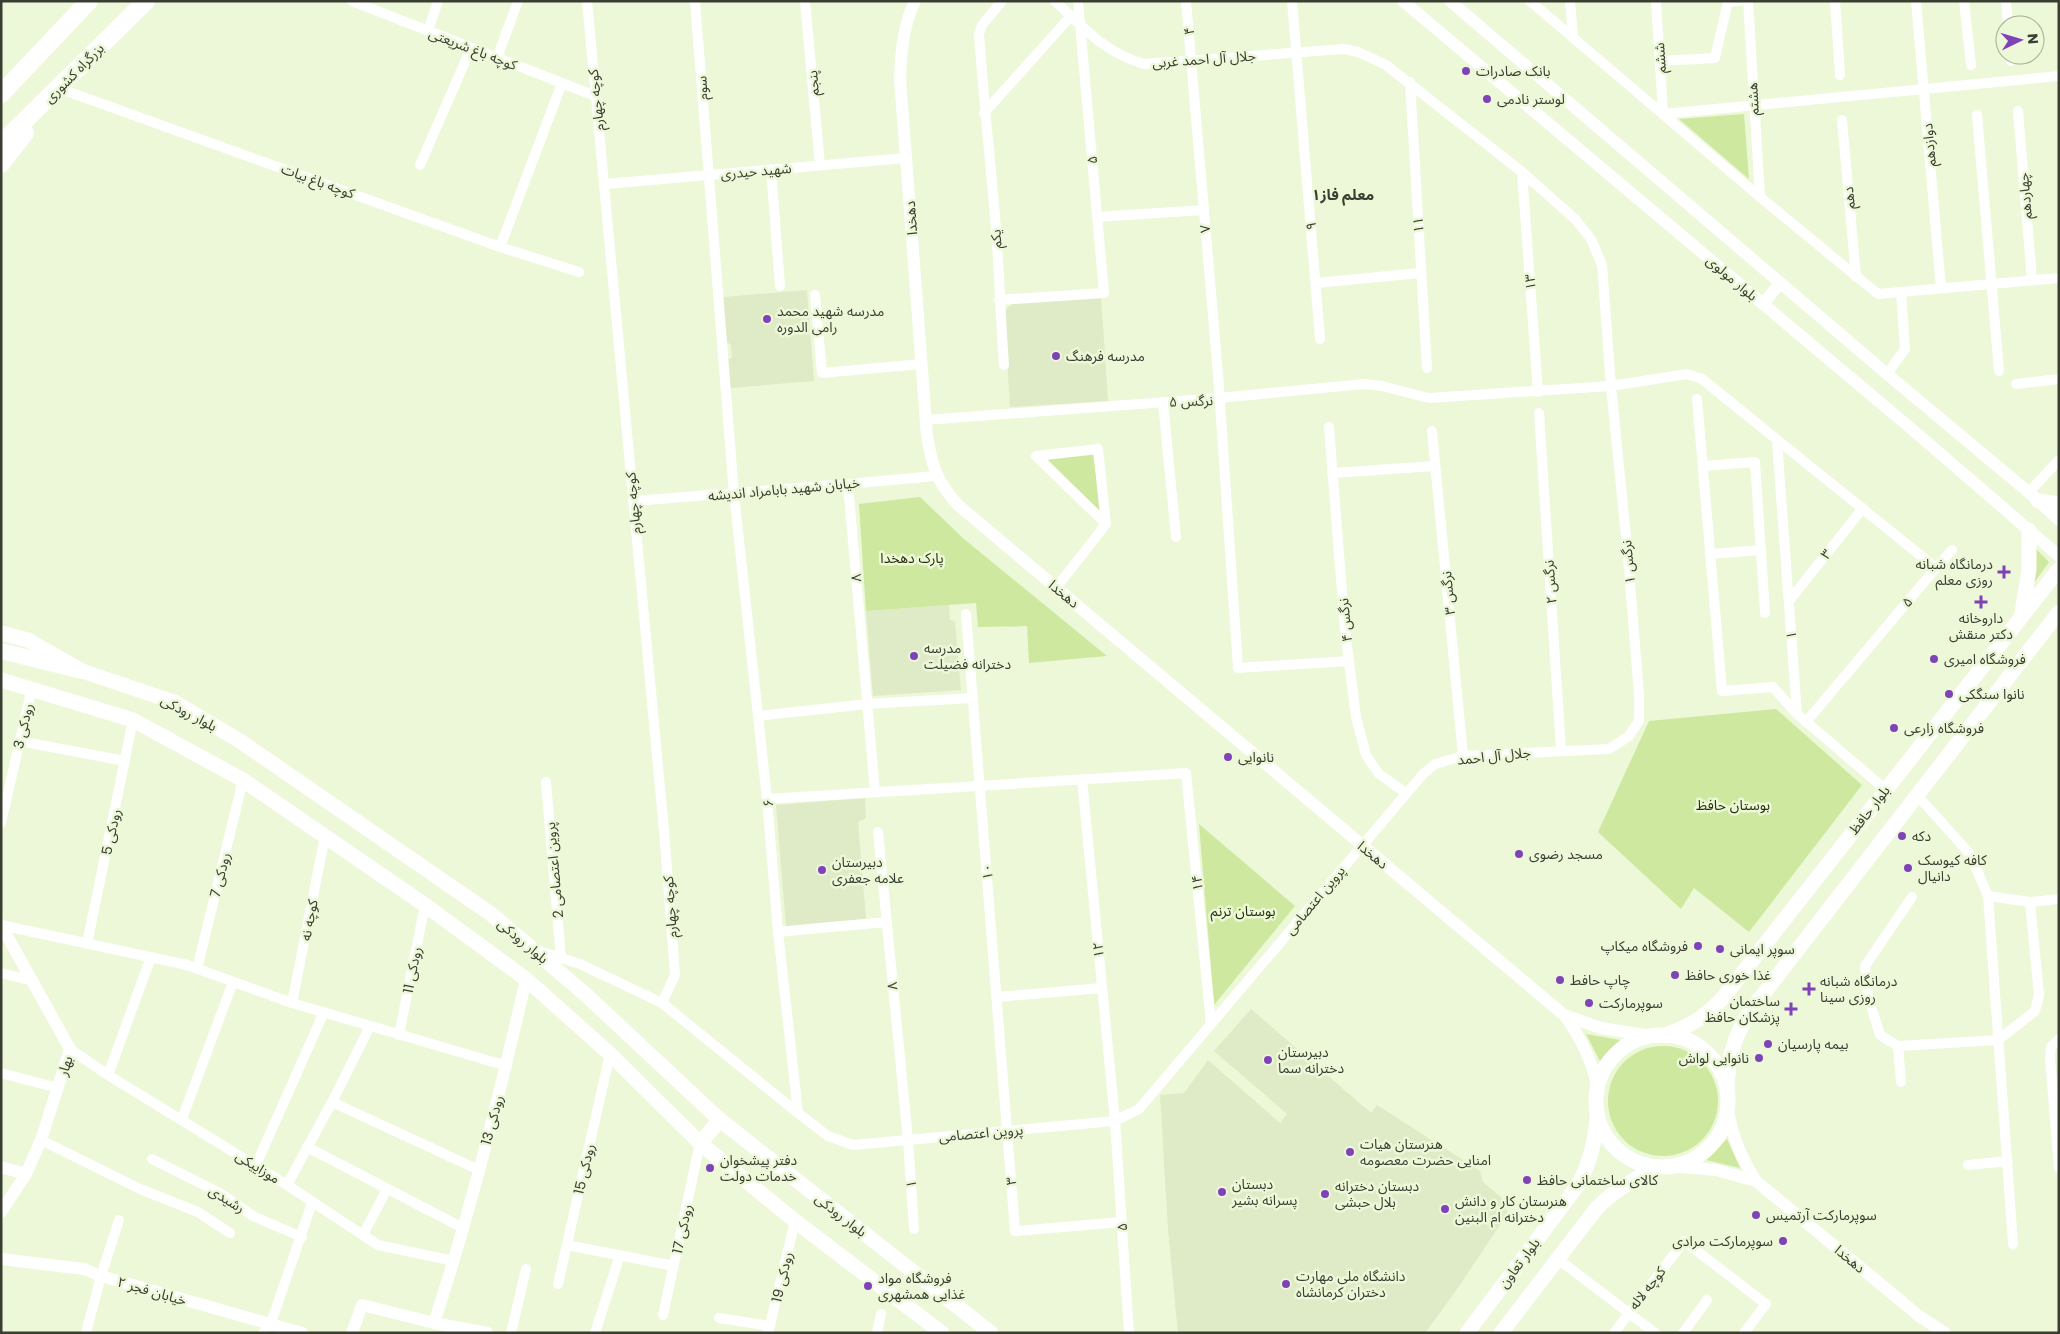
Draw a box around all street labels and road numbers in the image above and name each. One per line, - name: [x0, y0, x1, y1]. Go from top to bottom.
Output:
- street label: کوچه باغ شریعتی: [426, 23, 520, 76]
- street label: ۴: [1179, 26, 1199, 36]
- street label: بزرگراه کشوری: [39, 38, 109, 108]
- street label: ششم: [1649, 42, 1672, 74]
- street label: جلال آل احمد غربی: [1151, 45, 1257, 73]
- street label: کوچه چهارم: [583, 68, 610, 132]
- street label: پنجم: [802, 69, 825, 97]
- street label: سوم: [691, 75, 714, 101]
- street label: هشتم: [1742, 82, 1765, 116]
- street label: دوازدهم: [1917, 122, 1942, 168]
- street label: ۵: [1082, 155, 1102, 165]
- street label: کوچه باغ بیات: [278, 158, 358, 205]
- street label: شهید حیدری: [720, 158, 792, 184]
- street label: چهاردهم: [2013, 172, 2038, 220]
- street label: دهم: [1838, 185, 1861, 210]
- street label: دهخدا: [900, 200, 922, 236]
- street label: ۱۱: [1408, 216, 1428, 234]
- street label: ۹: [1301, 221, 1321, 231]
- street label: ۷: [1195, 224, 1215, 234]
- street label: یکم: [986, 229, 1007, 249]
- street label: بلوار مولوی: [1702, 251, 1762, 306]
- street label: ۱۳: [1519, 273, 1541, 291]
- street label: نرگس ۵: [1169, 390, 1214, 412]
- street label: کوچه چهارم: [620, 471, 647, 535]
- street label: خیابان شهید بابامراد اندیشه: [707, 472, 861, 506]
- street label: نرگس ۱: [1616, 539, 1640, 585]
- street label: ۳: [1816, 545, 1836, 563]
- street label: نرگس ۲: [1538, 559, 1562, 605]
- street label: نرگس ۳: [1436, 570, 1460, 616]
- street label: ۸: [846, 573, 866, 583]
- street label: دهخدا: [1044, 575, 1084, 613]
- street label: ۵: [1897, 593, 1917, 611]
- street label: نرگس ۴: [1333, 597, 1357, 643]
- street label: ۱: [1781, 630, 1801, 640]
- street label: بلوار رودکی: [157, 690, 221, 736]
- street label: رودکی 3: [8, 701, 38, 751]
- street label: جلال آل احمد: [1456, 742, 1532, 770]
- street label: بلوار حافظ: [1844, 781, 1895, 839]
- street label: ۶: [758, 798, 778, 808]
- street label: رودکی 5: [96, 807, 126, 857]
- street label: پروین اعتصامی 2: [540, 821, 568, 919]
- street label: دهخدا: [1353, 836, 1393, 874]
- street label: رودکی 7: [205, 850, 235, 900]
- street label: پروین اعتصامی: [1280, 861, 1350, 939]
- street label: ۱۰: [976, 863, 998, 881]
- street label: ۱۴: [1186, 874, 1208, 892]
- street label: کوچه چهارم: [658, 875, 683, 939]
- street label: کوچه نه: [295, 897, 323, 942]
- street label: بلوار رودکی: [493, 914, 553, 968]
- street label: ۱۲: [1087, 941, 1109, 959]
- street label: رودکی 11: [398, 945, 426, 995]
- street label: ۸: [882, 981, 902, 991]
- street label: بهار: [52, 1053, 78, 1080]
- street label: رودکی 13: [476, 1093, 508, 1147]
- street label: پروین اعتصامی: [938, 1119, 1024, 1147]
- street label: رودکی 15: [569, 1142, 599, 1196]
- street label: موزاییکی: [232, 1146, 284, 1188]
- street label: ۳: [1001, 1176, 1021, 1186]
- street label: ۱: [901, 1179, 921, 1189]
- street label: رشیدی: [205, 1180, 249, 1218]
- street label: بلوار رودکی: [811, 1188, 871, 1242]
- street label: رودکی 17: [667, 1202, 697, 1256]
- street label: ۵: [1112, 1222, 1132, 1232]
- street label: بلوار تعاون: [1494, 1234, 1545, 1292]
- street label: دهخدا: [1830, 1240, 1870, 1278]
- street label: رودکی 19: [766, 1250, 798, 1304]
- street label: کوچه لاله: [1624, 1262, 1670, 1314]
- street label: خیابان فجر ۲: [115, 1272, 189, 1310]

